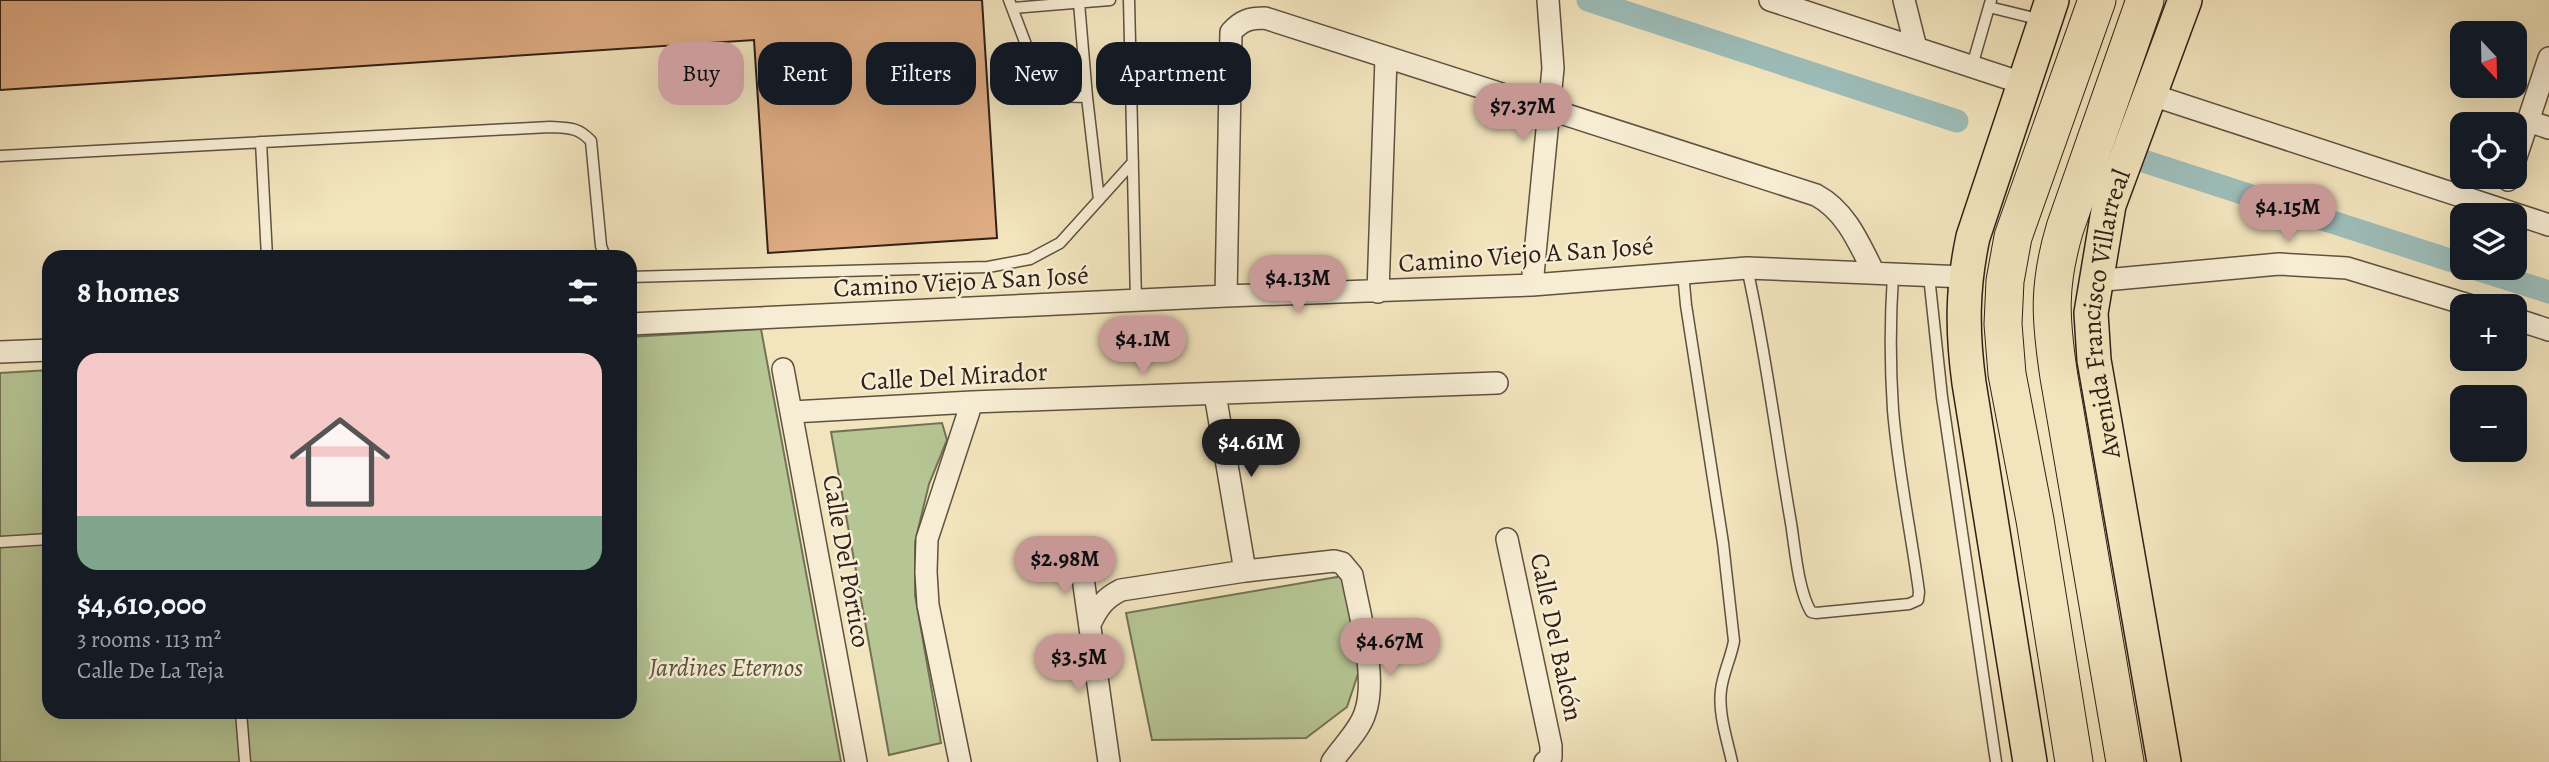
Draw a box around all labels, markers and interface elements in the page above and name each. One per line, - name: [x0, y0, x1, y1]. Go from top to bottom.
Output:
- north arrow: [2450, 21, 2527, 98]
- map controls: [2450, 21, 2527, 462]
- chip: Buy: [658, 42, 744, 105]
- chip: Rent: [758, 42, 852, 105]
- chip: Filters: [866, 42, 976, 105]
- chip: New: [990, 42, 1082, 105]
- chip: Apartment: [1096, 42, 1251, 105]
- pin: $7.37M: [1466, 83, 1580, 143]
- text: $7.37M: [1490, 90, 1556, 121]
- button: locate: [2450, 112, 2527, 189]
- street label: Avenida Francisco Villarreal: [2074, 164, 2139, 462]
- pin: $4.15M: [2231, 184, 2345, 244]
- text: $4.15M: [2255, 191, 2321, 222]
- button: layers: [2450, 203, 2527, 280]
- street label: Camino Viejo A San José: [1397, 228, 1655, 281]
- pin: $4.13M: [1241, 256, 1355, 315]
- street label: Camino Viejo A San José: [832, 257, 1090, 306]
- text: $4.13M: [1265, 262, 1331, 293]
- text: 8 homes: [77, 272, 180, 312]
- icon: filters: [564, 273, 602, 311]
- button: +: [2450, 294, 2527, 371]
- pin: $4.1M: [1094, 316, 1192, 376]
- text: $4.1M: [1115, 323, 1171, 354]
- street label: Calle Del Mirador: [860, 354, 1048, 399]
- button: −: [2450, 385, 2527, 462]
- icon: home: [277, 399, 403, 525]
- pin: $4.61M: [1194, 420, 1308, 479]
- text: $4.61M: [1218, 426, 1284, 457]
- street label: Calle Del Pórtico: [814, 472, 879, 650]
- pin: $2.98M: [1008, 536, 1122, 596]
- text: $2.98M: [1030, 543, 1100, 574]
- street label: Calle Del Balcón: [1522, 550, 1591, 724]
- text: $4,610,000: [77, 584, 206, 624]
- pin: $4.67M: [1333, 618, 1447, 678]
- text: 3 rooms · 113 m²: [77, 624, 221, 655]
- text: $4.67M: [1356, 625, 1424, 656]
- pin: $3.5M: [1030, 634, 1128, 694]
- text: $3.5M: [1051, 641, 1107, 672]
- park label: Jardines Eternos: [648, 650, 803, 685]
- text: Calle De La Teja: [77, 655, 224, 686]

